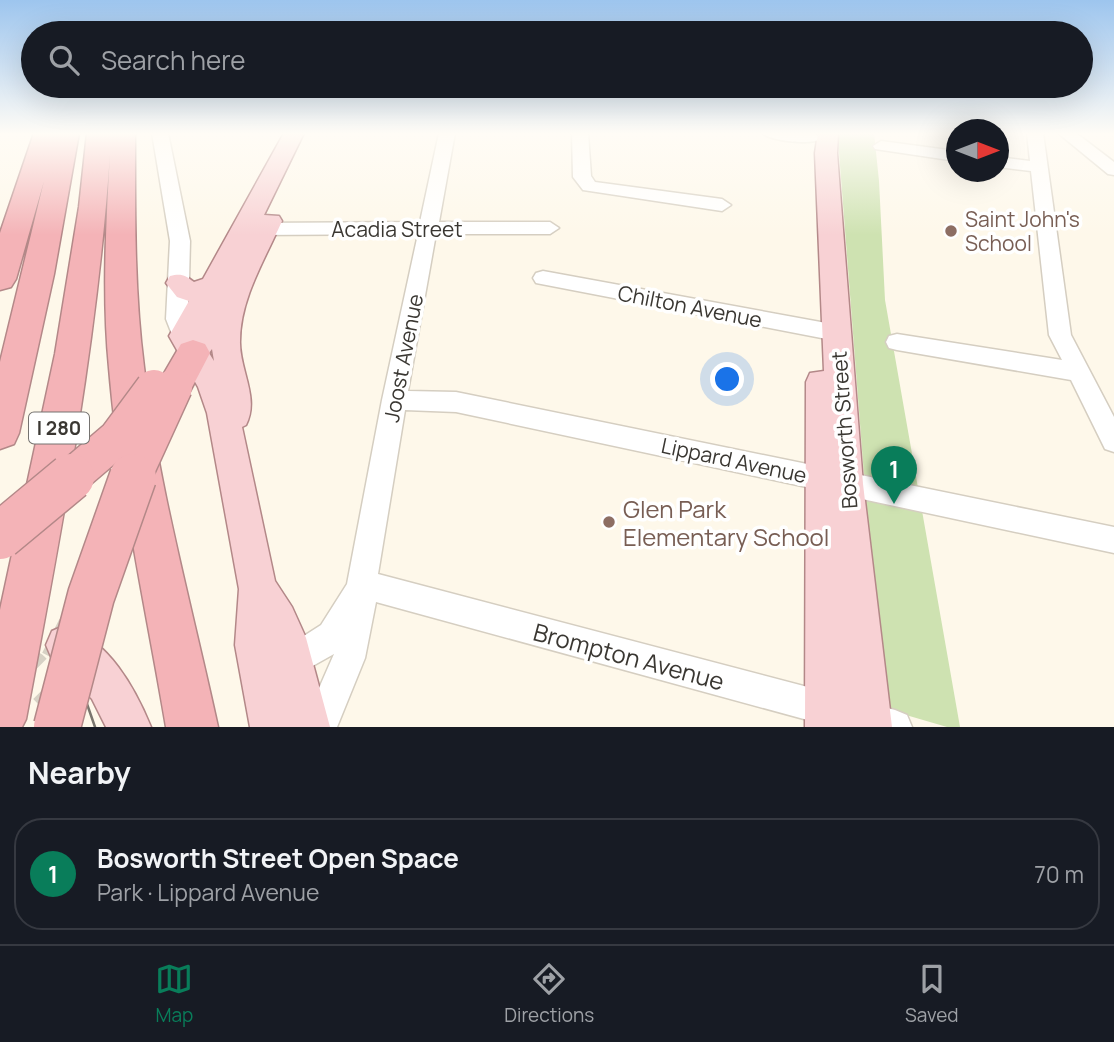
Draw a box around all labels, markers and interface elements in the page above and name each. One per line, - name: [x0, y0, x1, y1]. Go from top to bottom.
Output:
- search box: [21, 21, 1093, 98]
- icon: search: [45, 41, 83, 79]
- text: Search here: [101, 42, 246, 78]
- north arrow: [946, 119, 1009, 182]
- place label: Saint John's School: [965, 205, 1080, 257]
- street label: Acadia Street: [331, 215, 463, 243]
- marker: Saint John's School: [943, 223, 959, 239]
- street label: Chilton Avenue: [616, 278, 764, 334]
- street label: Joost Avenue: [377, 292, 429, 424]
- street label: Bosworth Street: [825, 350, 863, 510]
- your location: [710, 362, 744, 396]
- road number: I 280: [29, 412, 89, 444]
- street label: Lippard Avenue: [659, 431, 809, 489]
- pin: 1: [871, 446, 917, 504]
- place label: Glen Park Elementary School: [623, 492, 829, 553]
- marker: Glen Park Elementary School: [601, 514, 617, 530]
- street label: Brompton Avenue: [530, 615, 728, 697]
- text: Nearby: [28, 752, 131, 793]
- text: Bosworth Street Open Space: [97, 840, 459, 876]
- text: 1: [48, 858, 58, 890]
- text: 70 m: [1034, 858, 1084, 890]
- text: Park · Lippard Avenue: [97, 876, 319, 908]
- tab: Map: [155, 960, 193, 1028]
- tab: Directions: [504, 960, 594, 1028]
- tab: Saved: [905, 960, 959, 1028]

